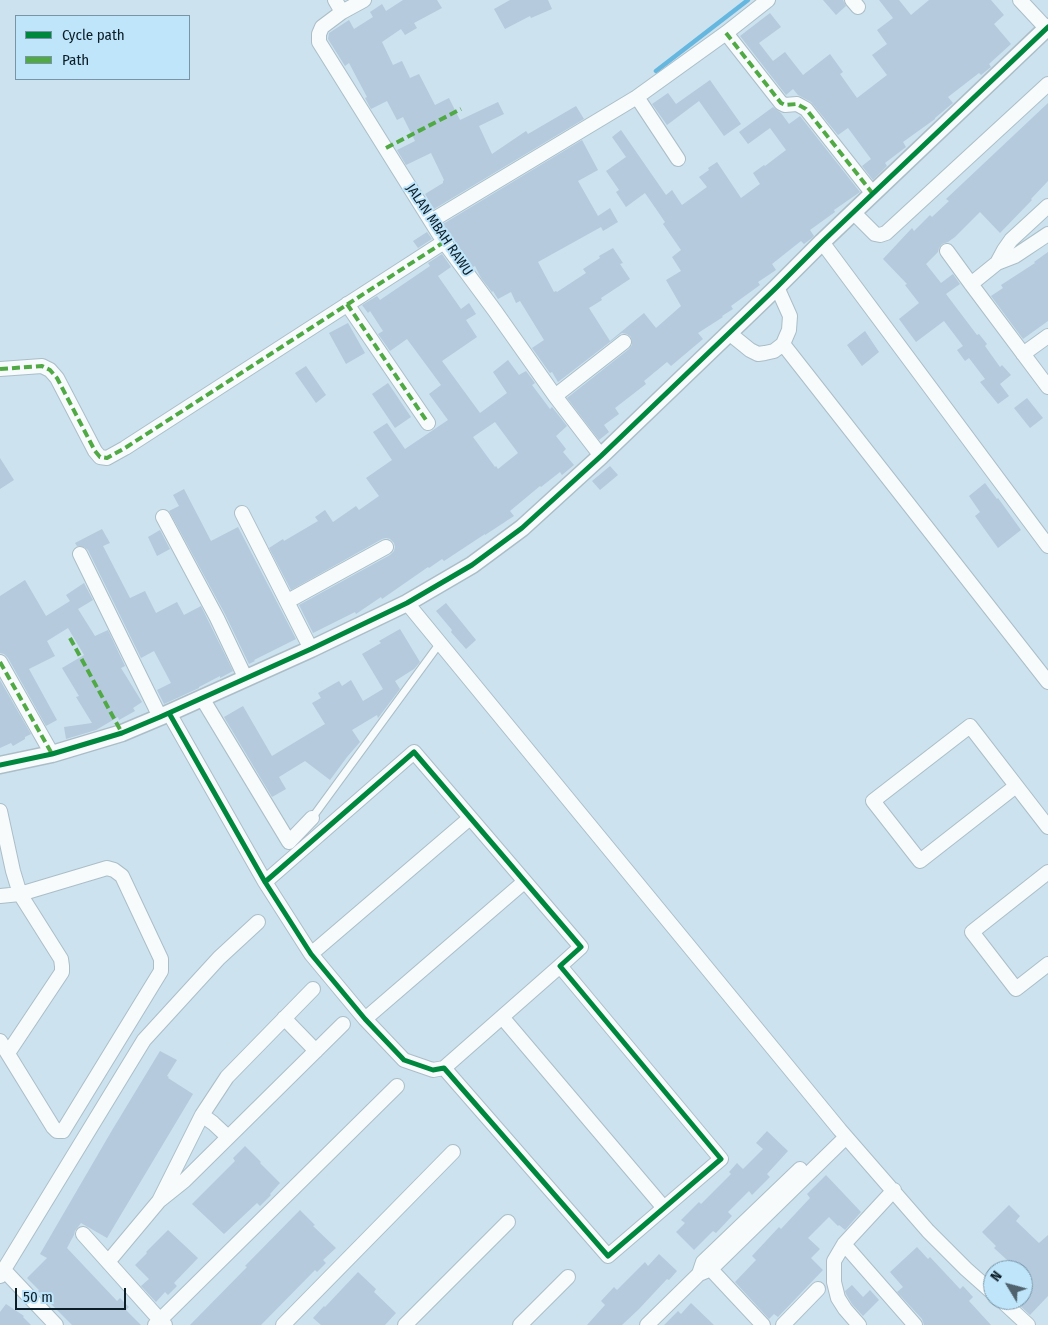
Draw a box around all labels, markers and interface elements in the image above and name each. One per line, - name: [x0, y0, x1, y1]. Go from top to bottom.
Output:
- legend: [15, 15, 190, 80]
- text: Cycle path: [62, 26, 125, 44]
- text: Path: [62, 51, 89, 69]
- street label: JALAN MBAH RAWU: [402, 181, 476, 279]
- north arrow: [983, 1260, 1033, 1310]
- text: N: [987, 1268, 1006, 1285]
- scale bar: [18, 1278, 129, 1310]
- text: 50 m: [23, 1288, 53, 1306]

